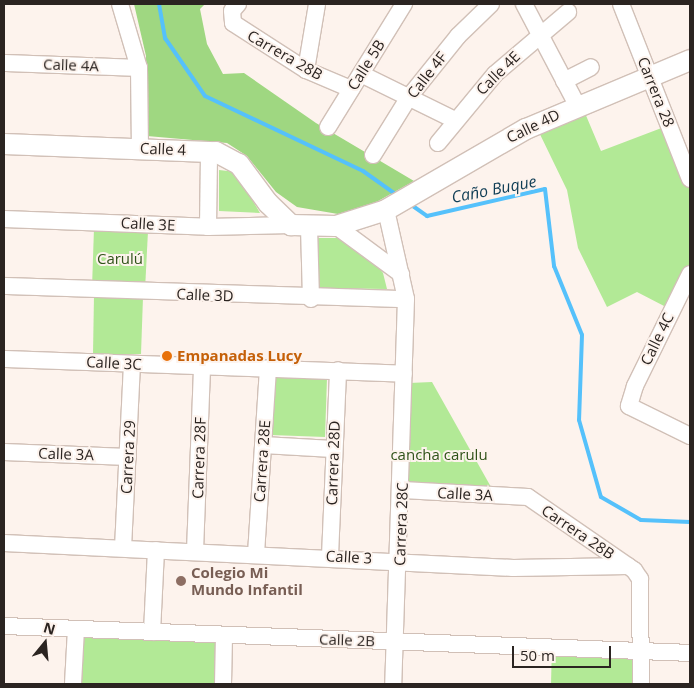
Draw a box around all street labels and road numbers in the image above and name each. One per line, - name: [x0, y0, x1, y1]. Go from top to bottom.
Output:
- street label: Carrera 28B: [244, 26, 326, 84]
- street label: Calle 5B: [344, 37, 388, 93]
- street label: Calle 4E: [472, 47, 524, 99]
- street label: Calle 4F: [403, 48, 451, 102]
- street label: Carrera 28: [634, 54, 678, 130]
- street label: Calle 4A: [43, 55, 99, 75]
- street label: Calle 4D: [503, 105, 563, 147]
- street label: Calle 4: [140, 139, 186, 159]
- street label: Calle 3E: [120, 214, 176, 234]
- street label: Calle 3D: [176, 285, 234, 305]
- street label: Calle 4C: [637, 310, 677, 368]
- street label: Calle 3C: [86, 353, 142, 373]
- street label: Carrera 28F: [189, 417, 209, 499]
- street label: Carrera 28E: [250, 419, 274, 503]
- street label: Carrera 29: [117, 420, 139, 494]
- street label: Carrera 28D: [323, 420, 343, 506]
- street label: Calle 3A: [38, 444, 94, 464]
- street label: Carrera 28C: [391, 482, 411, 566]
- street label: Calle 3A: [437, 484, 493, 504]
- street label: Carrera 28B: [538, 501, 618, 563]
- street label: Calle 3: [325, 547, 373, 567]
- street label: Calle 2B: [319, 630, 375, 650]

